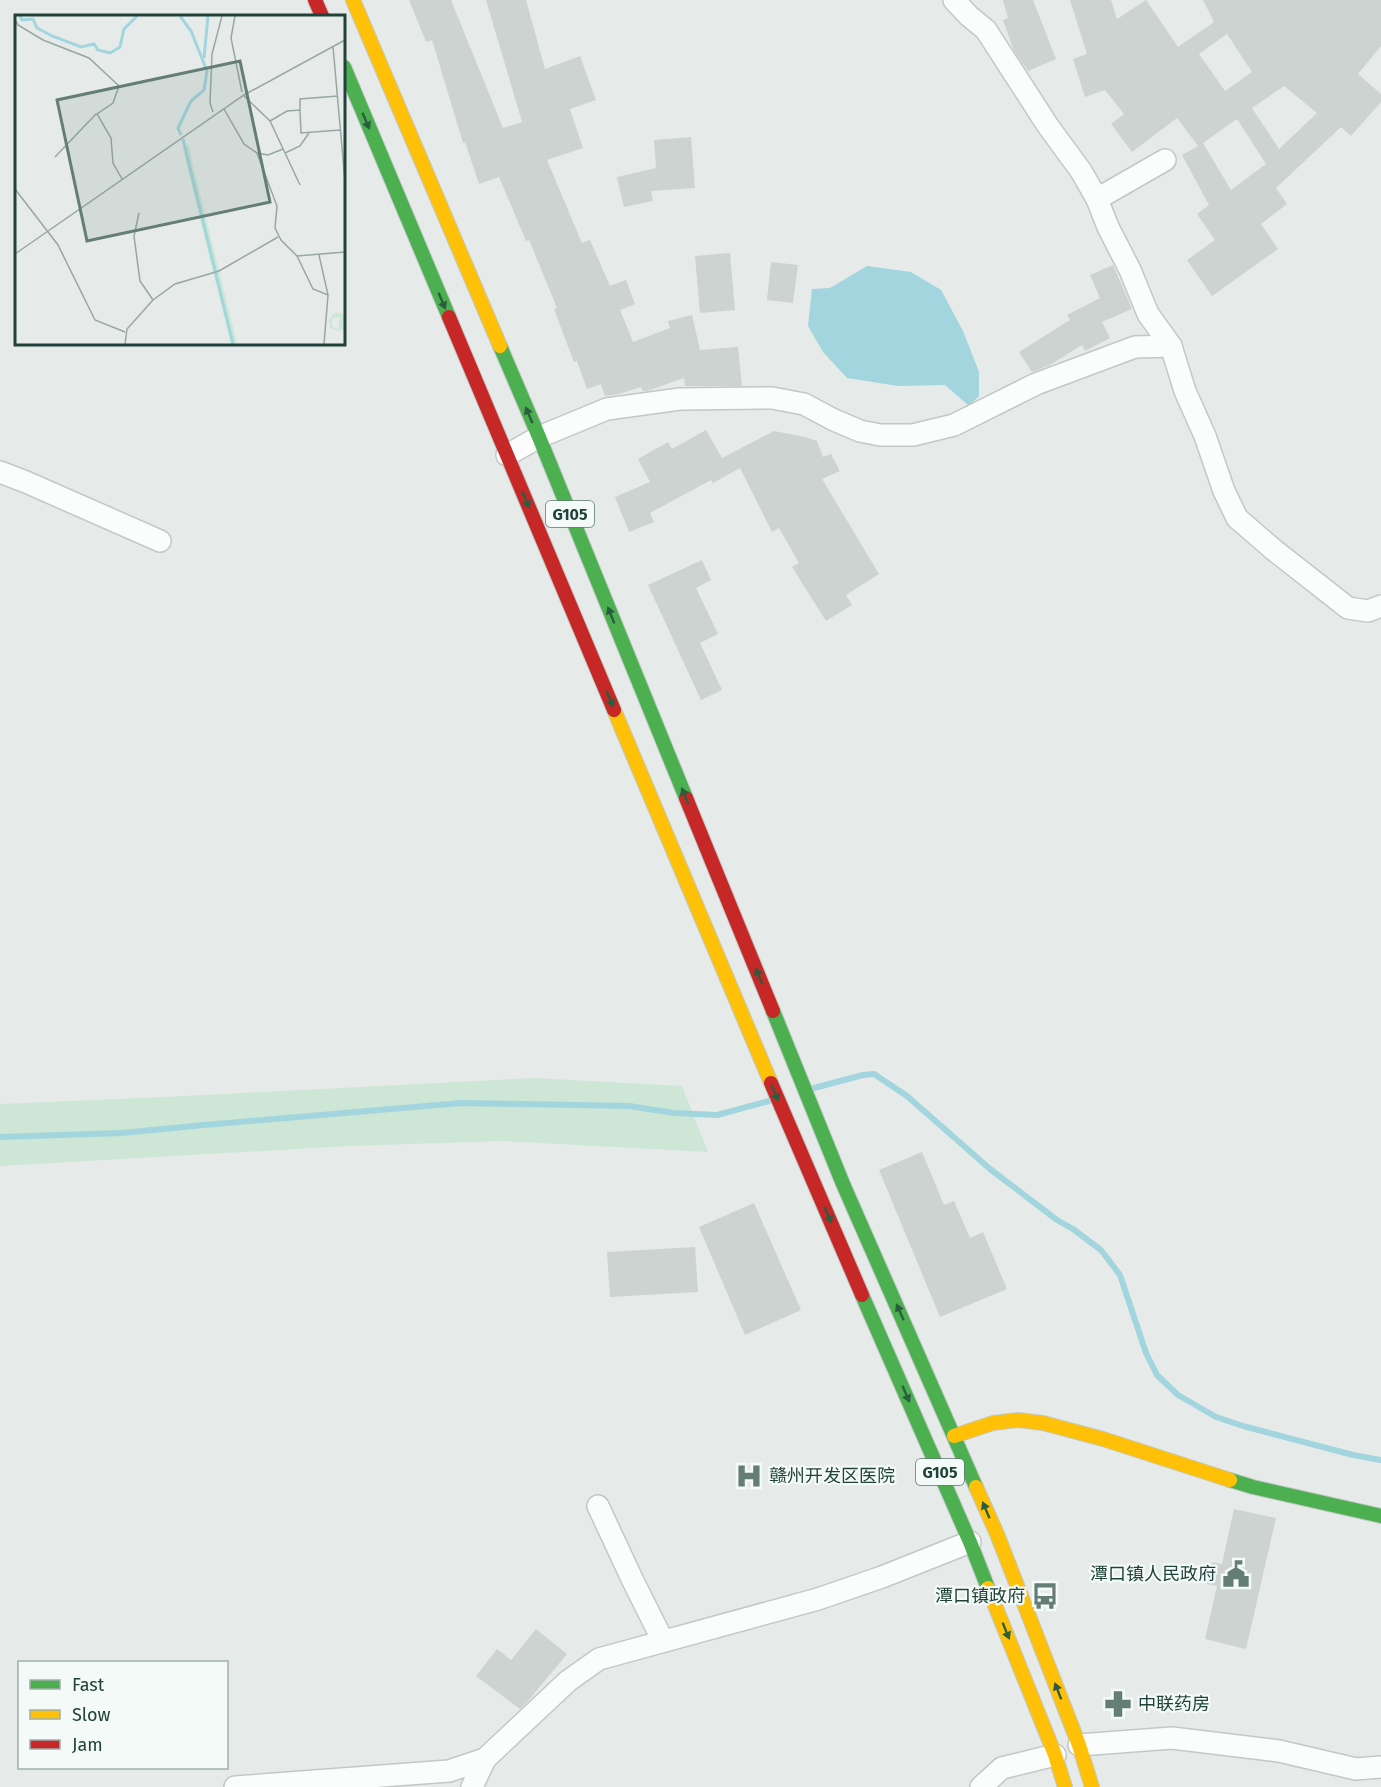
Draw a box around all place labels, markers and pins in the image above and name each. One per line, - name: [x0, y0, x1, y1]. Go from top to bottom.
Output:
- hospital icon: 赣州开发区医院: [734, 1461, 764, 1491]
- place label: 赣州开发区医院: [769, 1465, 895, 1487]
- public building icon: 潭口镇人民政府: [1221, 1559, 1251, 1589]
- place label: 潭口镇人民政府: [1090, 1563, 1216, 1585]
- bus stop icon: 潭口镇政府: [1030, 1581, 1060, 1611]
- place label: 潭口镇政府: [935, 1585, 1025, 1607]
- pharmacy icon: 中联药房: [1103, 1689, 1133, 1719]
- place label: 中联药房: [1138, 1693, 1210, 1715]

